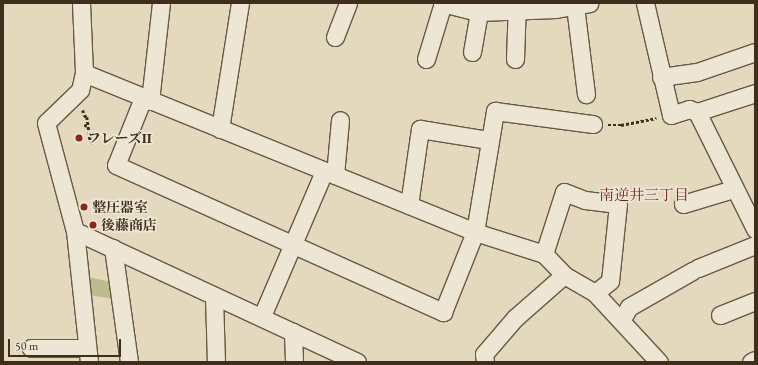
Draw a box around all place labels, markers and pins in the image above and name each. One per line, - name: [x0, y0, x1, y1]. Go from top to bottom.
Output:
- place label: フレーズⅡ: [87, 130, 153, 146]
- marker: フレーズⅡ: [74, 133, 84, 143]
- place label: 整圧器室: [92, 199, 148, 215]
- marker: 整圧器室: [79, 202, 89, 212]
- place label: 後藤商店: [101, 217, 157, 233]
- marker: 後藤商店: [88, 220, 98, 230]

